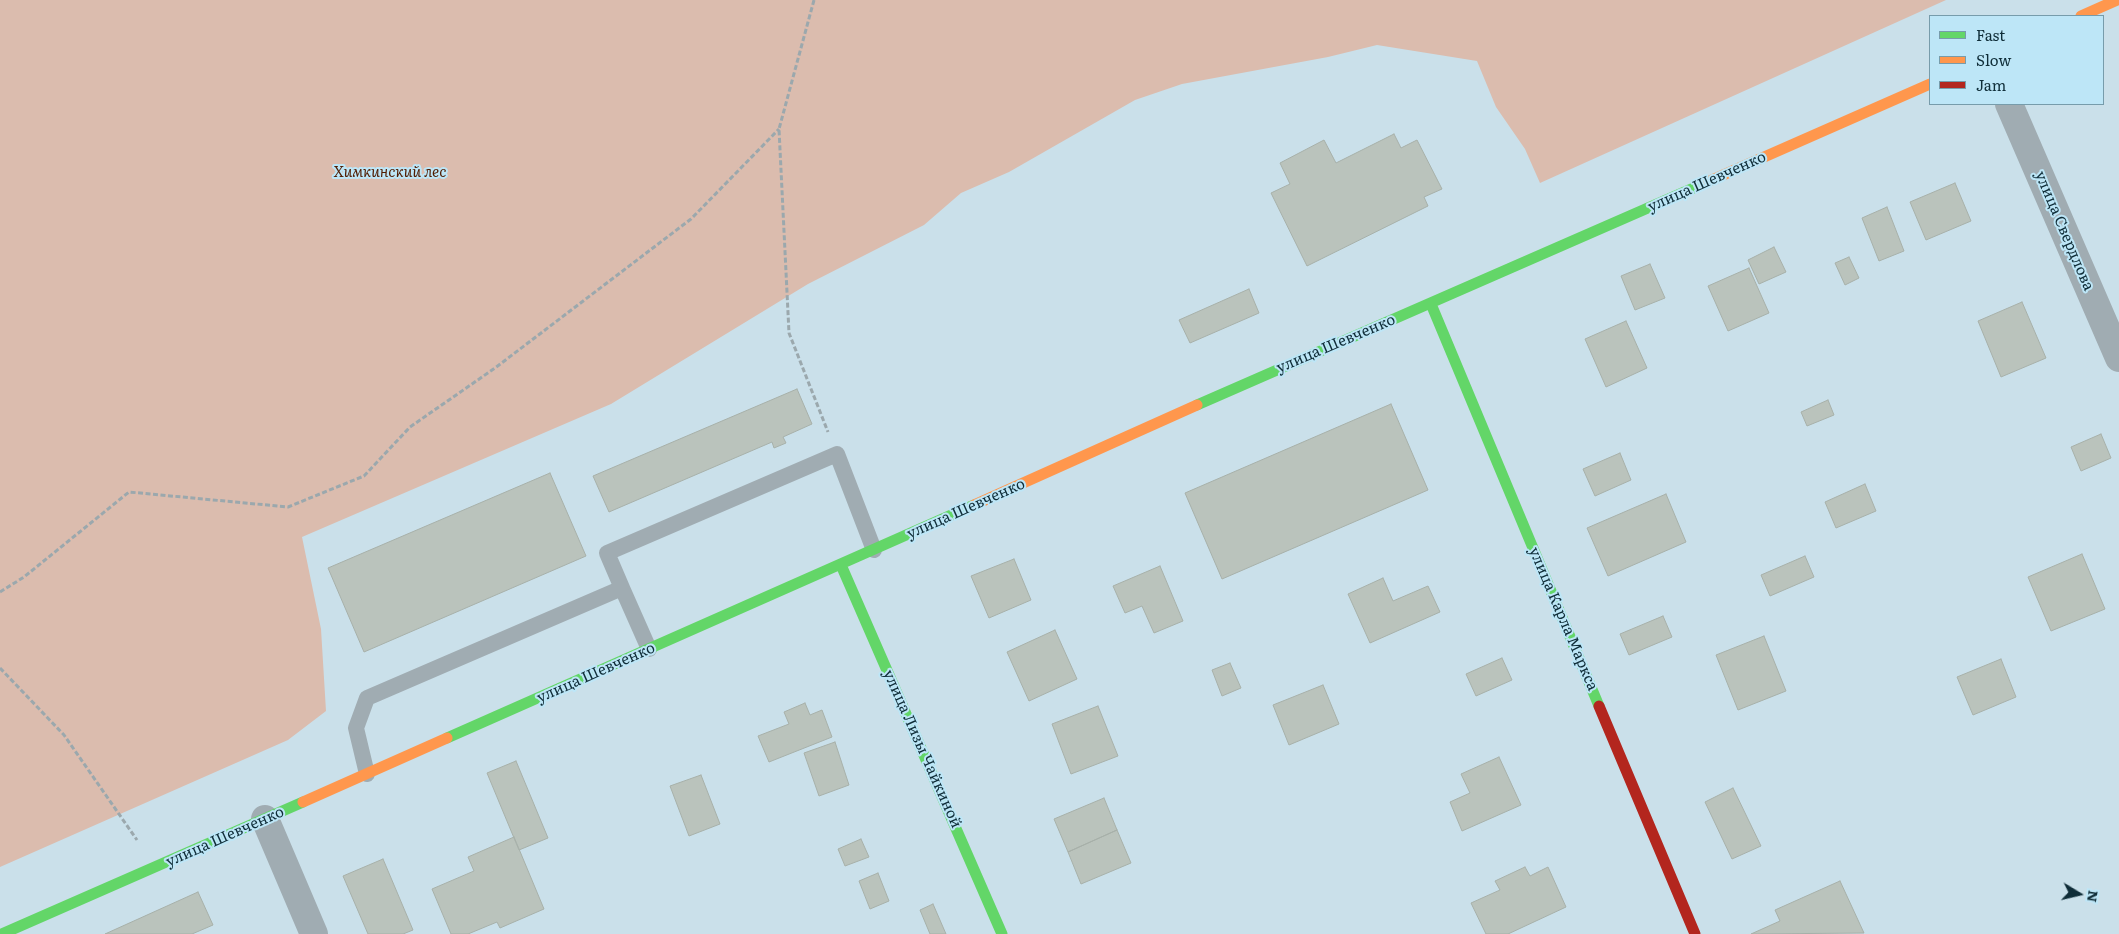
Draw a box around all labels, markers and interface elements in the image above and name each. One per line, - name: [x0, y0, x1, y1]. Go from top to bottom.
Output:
- legend: [1929, 15, 2104, 105]
- text: Fast: [1976, 23, 2005, 46]
- text: Slow: [1976, 48, 2011, 71]
- text: Jam: [1976, 73, 2006, 96]
- street label: улица Шевченко: [1645, 148, 1769, 216]
- park label: Химкинский лес: [333, 164, 447, 182]
- street label: улица Свердлова: [2031, 168, 2097, 294]
- street label: улица Шевченко: [1274, 311, 1398, 377]
- street label: улица Шевченко: [904, 475, 1028, 543]
- street label: улица Карла Маркса: [1525, 545, 1601, 693]
- street label: улица Шевченко: [534, 639, 658, 707]
- street label: улица Лизы Чайкиной: [879, 667, 965, 831]
- street label: улица Шевченко: [163, 803, 287, 871]
- north arrow: [2054, 869, 2104, 919]
- text: N: [2083, 889, 2105, 904]

